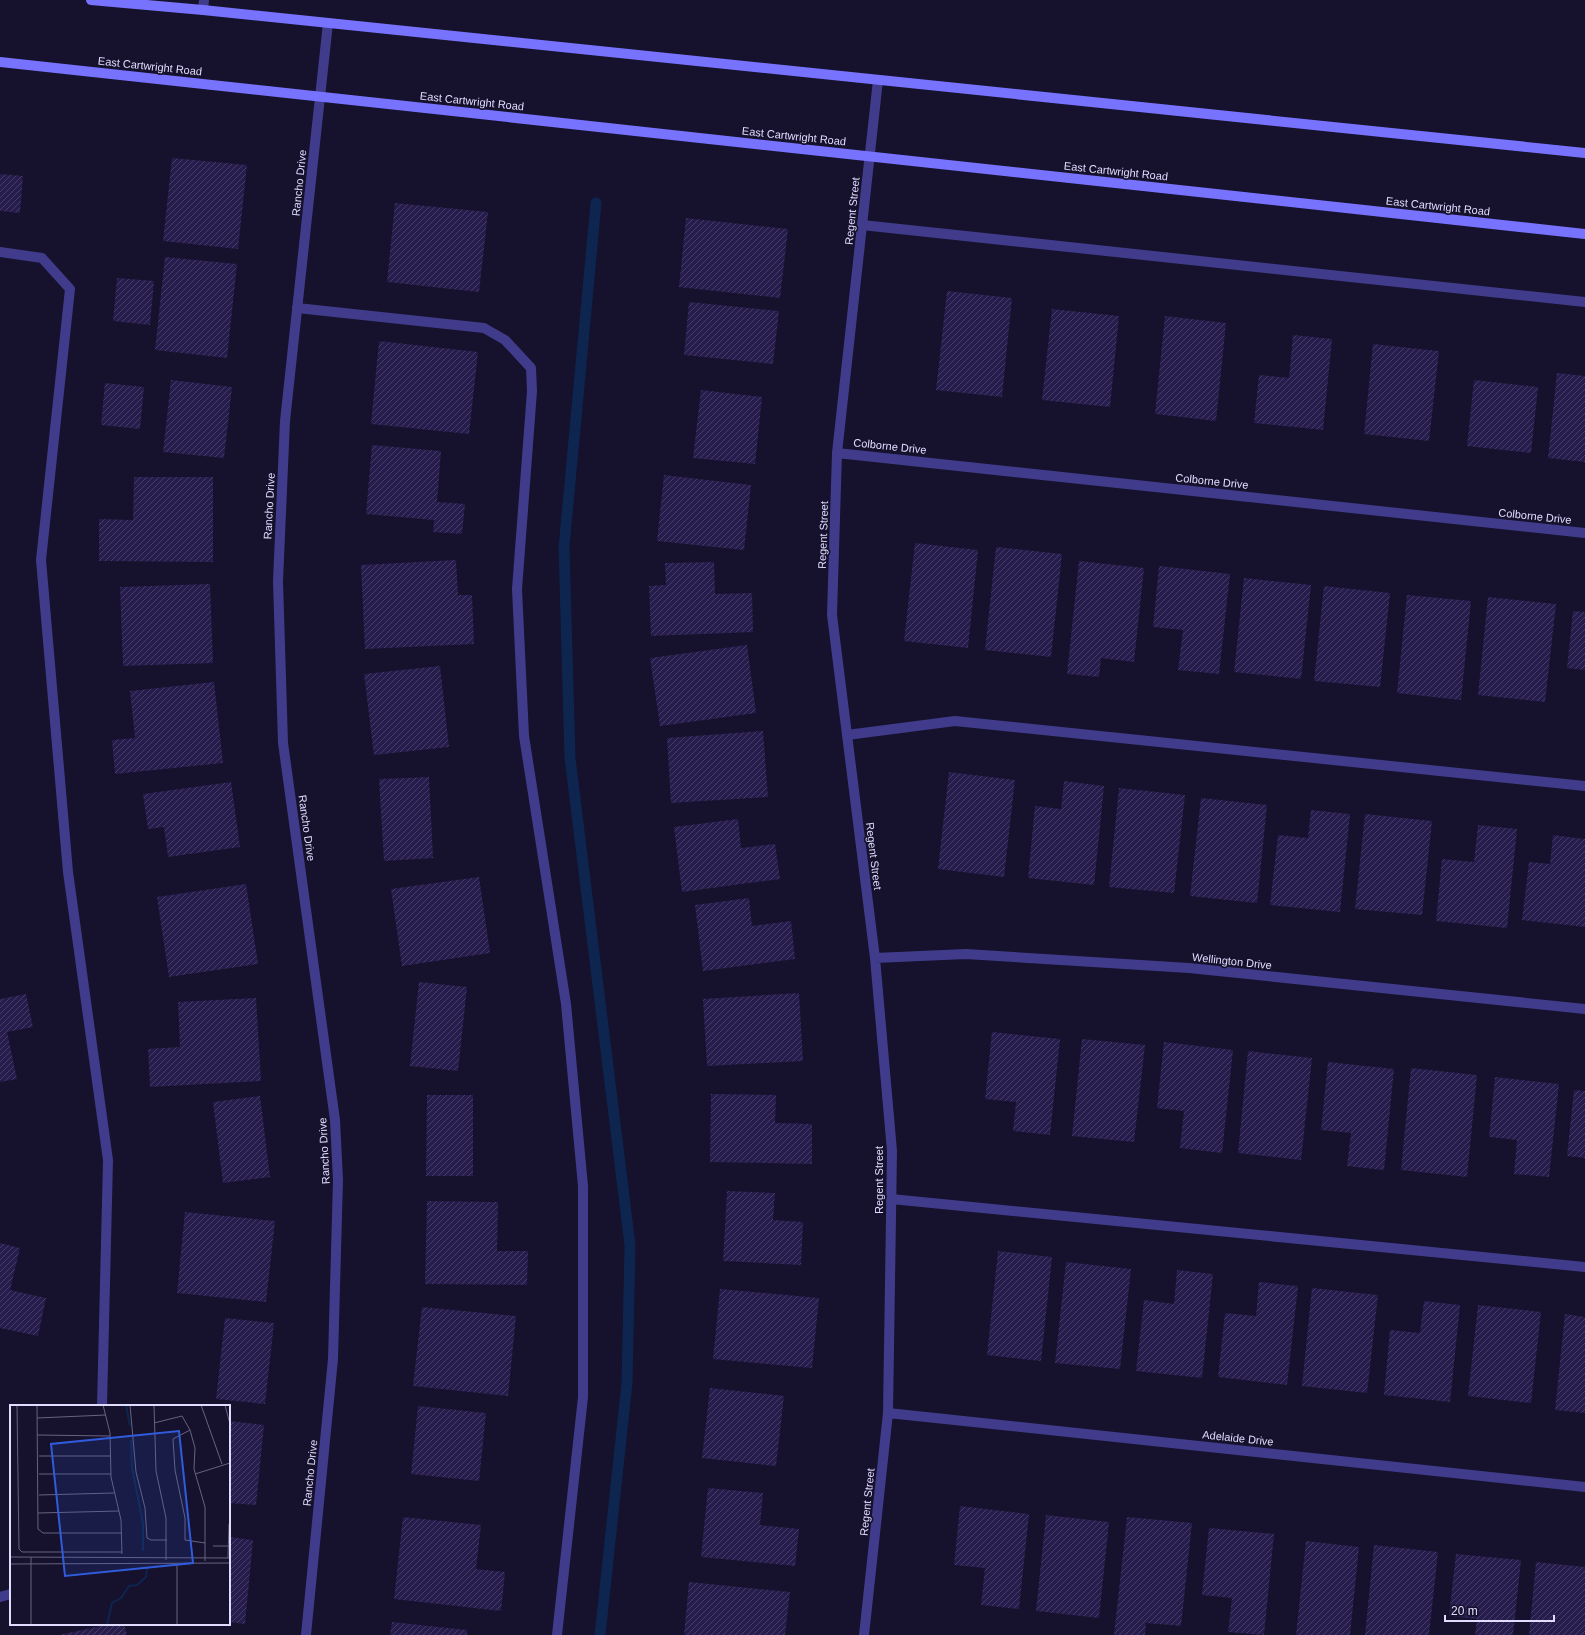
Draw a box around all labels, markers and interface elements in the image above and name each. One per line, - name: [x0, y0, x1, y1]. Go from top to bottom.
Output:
- street label: East Cartwright Road: [97, 55, 203, 77]
- street label: East Cartwright Road: [419, 90, 525, 112]
- street label: East Cartwright Road: [741, 125, 847, 147]
- street label: Rancho Drive: [290, 149, 308, 217]
- street label: East Cartwright Road: [1063, 160, 1169, 182]
- street label: Regent Street: [842, 177, 862, 245]
- street label: East Cartwright Road: [1385, 195, 1491, 217]
- street label: Colborne Drive: [853, 436, 927, 456]
- street label: Colborne Drive: [1175, 471, 1249, 491]
- street label: Rancho Drive: [261, 472, 277, 540]
- street label: Regent Street: [816, 501, 830, 569]
- street label: Colborne Drive: [1498, 506, 1572, 526]
- street label: Rancho Drive: [296, 794, 318, 862]
- street label: Regent Street: [864, 822, 884, 890]
- street label: Wellington Drive: [1192, 951, 1272, 971]
- street label: Rancho Drive: [316, 1117, 332, 1185]
- street label: Regent Street: [873, 1146, 885, 1214]
- inset map: [10, 1405, 230, 1625]
- street label: Adelaide Drive: [1202, 1428, 1274, 1448]
- street label: Rancho Drive: [301, 1439, 319, 1507]
- street label: Regent Street: [857, 1468, 877, 1536]
- scale bar: [1445, 1597, 1554, 1623]
- text: 20 m: [1451, 1604, 1478, 1618]

